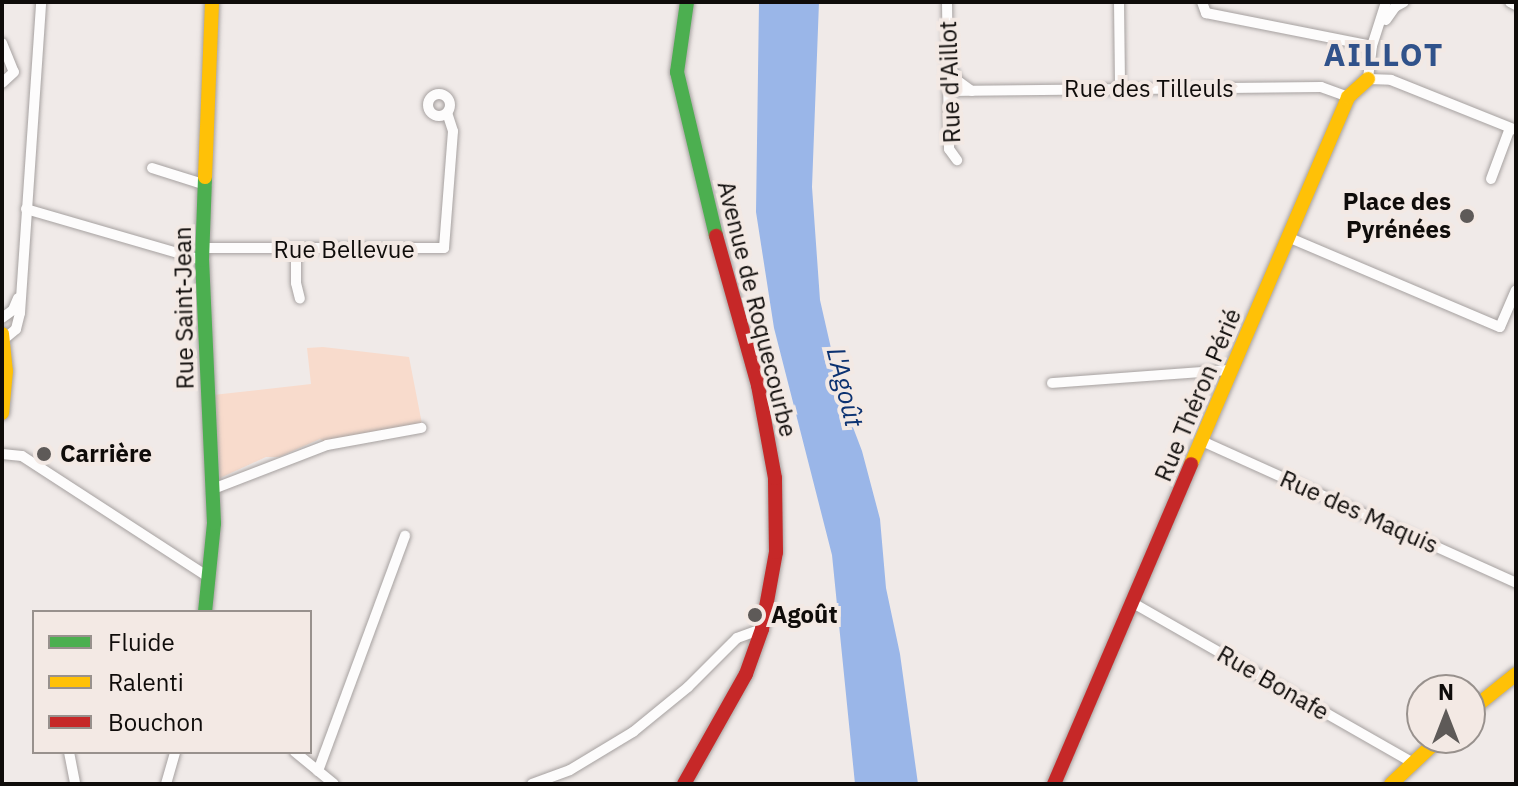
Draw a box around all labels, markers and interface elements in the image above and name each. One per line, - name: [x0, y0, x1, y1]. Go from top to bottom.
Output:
- street label: Rue d'Aillot: [933, 20, 967, 144]
- district label: AILLOT: [1323, 35, 1445, 73]
- street label: Rue des Tilleuls: [1064, 75, 1234, 103]
- street label: Avenue de Roquecourbe: [711, 178, 803, 440]
- place label: Place des Pyrénées: [1343, 188, 1451, 244]
- marker: Place des Pyrénées: [1458, 207, 1476, 225]
- street label: Rue Saint-Jean: [168, 226, 200, 390]
- street label: Rue Bellevue: [273, 236, 415, 264]
- street label: Rue Théron Périé: [1149, 304, 1247, 486]
- water label: L'Agoût: [820, 344, 870, 430]
- place label: Carrière: [60, 440, 152, 468]
- marker: Carrière: [35, 445, 53, 463]
- street label: Rue des Maquis: [1276, 464, 1442, 560]
- place label: Agoût: [771, 601, 838, 629]
- marker: Agoût: [746, 606, 764, 624]
- legend: [32, 610, 312, 754]
- text: Fluide: [108, 626, 175, 658]
- street label: Rue Bonafe: [1212, 639, 1334, 727]
- text: Ralenti: [108, 666, 184, 698]
- north arrow: [1406, 674, 1486, 754]
- text: N: [1438, 677, 1454, 706]
- text: Bouchon: [108, 706, 204, 738]

